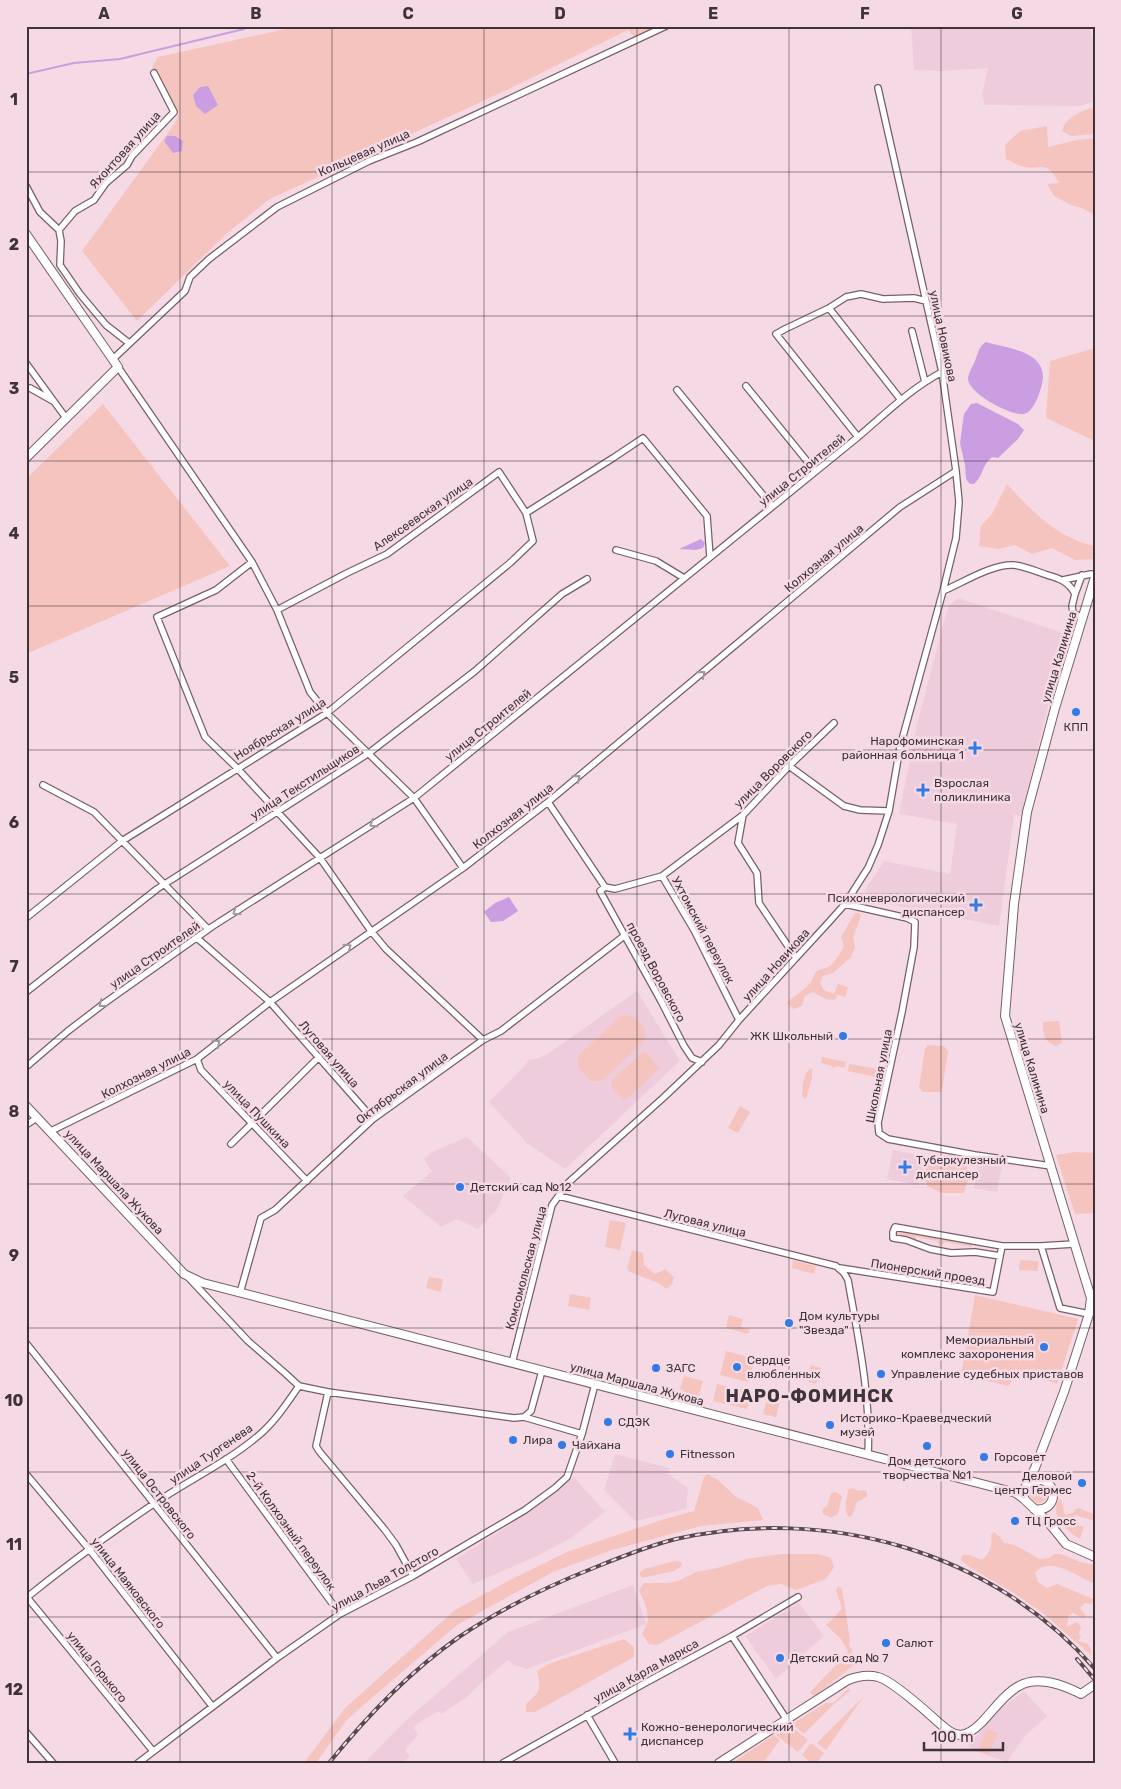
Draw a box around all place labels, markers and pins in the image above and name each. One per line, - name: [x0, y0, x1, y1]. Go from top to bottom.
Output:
- marker: КПП: [1070, 706, 1082, 718]
- place label: КПП: [1064, 720, 1088, 734]
- place label: Нарофоминская районная больница 1: [842, 734, 964, 762]
- marker: Нарофоминская районная больница 1: [968, 741, 982, 755]
- place label: Взрослая поликлиника: [934, 776, 1011, 804]
- marker: Взрослая поликлиника: [916, 783, 930, 797]
- place label: Психоневрологический диспансер: [827, 891, 965, 919]
- marker: Психоневрологический диспансер: [969, 898, 983, 912]
- place label: ЖК Школьный: [750, 1029, 833, 1043]
- marker: ЖК Школьный: [837, 1030, 849, 1042]
- place label: Туберкулезный диспансер: [916, 1153, 1006, 1181]
- marker: Туберкулезный диспансер: [898, 1160, 912, 1174]
- place label: Детский сад №12: [470, 1180, 571, 1194]
- marker: Детский сад №12: [454, 1181, 466, 1193]
- place label: Дом культуры "Звезда": [799, 1309, 880, 1337]
- marker: Дом культуры "Звезда": [783, 1317, 795, 1329]
- place label: Мемориальный комплекс захоронения: [901, 1333, 1034, 1361]
- marker: Мемориальный комплекс захоронения: [1038, 1341, 1050, 1353]
- place label: Сердце влюбленных: [747, 1353, 821, 1381]
- place label: ЗАГС: [666, 1361, 696, 1375]
- marker: Сердце влюбленных: [731, 1361, 743, 1373]
- marker: ЗАГС: [650, 1362, 662, 1374]
- place label: Управление судебных приставов: [891, 1367, 1084, 1381]
- marker: Управление судебных приставов: [875, 1368, 887, 1380]
- place label: Историко-Краеведческий музей: [840, 1411, 992, 1439]
- place label: СДЭК: [618, 1415, 650, 1429]
- marker: СДЭК: [602, 1416, 614, 1428]
- marker: Историко-Краеведческий музей: [824, 1419, 836, 1431]
- place label: Лира: [523, 1433, 553, 1447]
- marker: Лира: [507, 1434, 519, 1446]
- place label: Чайхана: [572, 1438, 621, 1452]
- marker: Чайхана: [556, 1439, 568, 1451]
- marker: Дом детского творчества №1: [921, 1440, 933, 1452]
- place label: Fitnesson: [680, 1447, 735, 1461]
- marker: Fitnesson: [664, 1448, 676, 1460]
- place label: Горсовет: [994, 1450, 1046, 1464]
- marker: Горсовет: [978, 1451, 990, 1463]
- place label: Дом детского творчества №1: [883, 1454, 971, 1482]
- place label: Деловой центр Гермес: [994, 1469, 1072, 1497]
- marker: Деловой центр Гермес: [1076, 1477, 1088, 1489]
- place label: ТЦ Гросс: [1025, 1514, 1077, 1528]
- marker: ТЦ Гросс: [1009, 1515, 1021, 1527]
- place label: Салют: [896, 1636, 933, 1650]
- marker: Салют: [880, 1637, 892, 1649]
- place label: Детский сад № 7: [790, 1651, 888, 1665]
- marker: Детский сад № 7: [774, 1652, 786, 1664]
- place label: Кожно-венерологический диспансер: [641, 1720, 794, 1748]
- marker: Кожно-венерологический диспансер: [623, 1727, 637, 1741]

